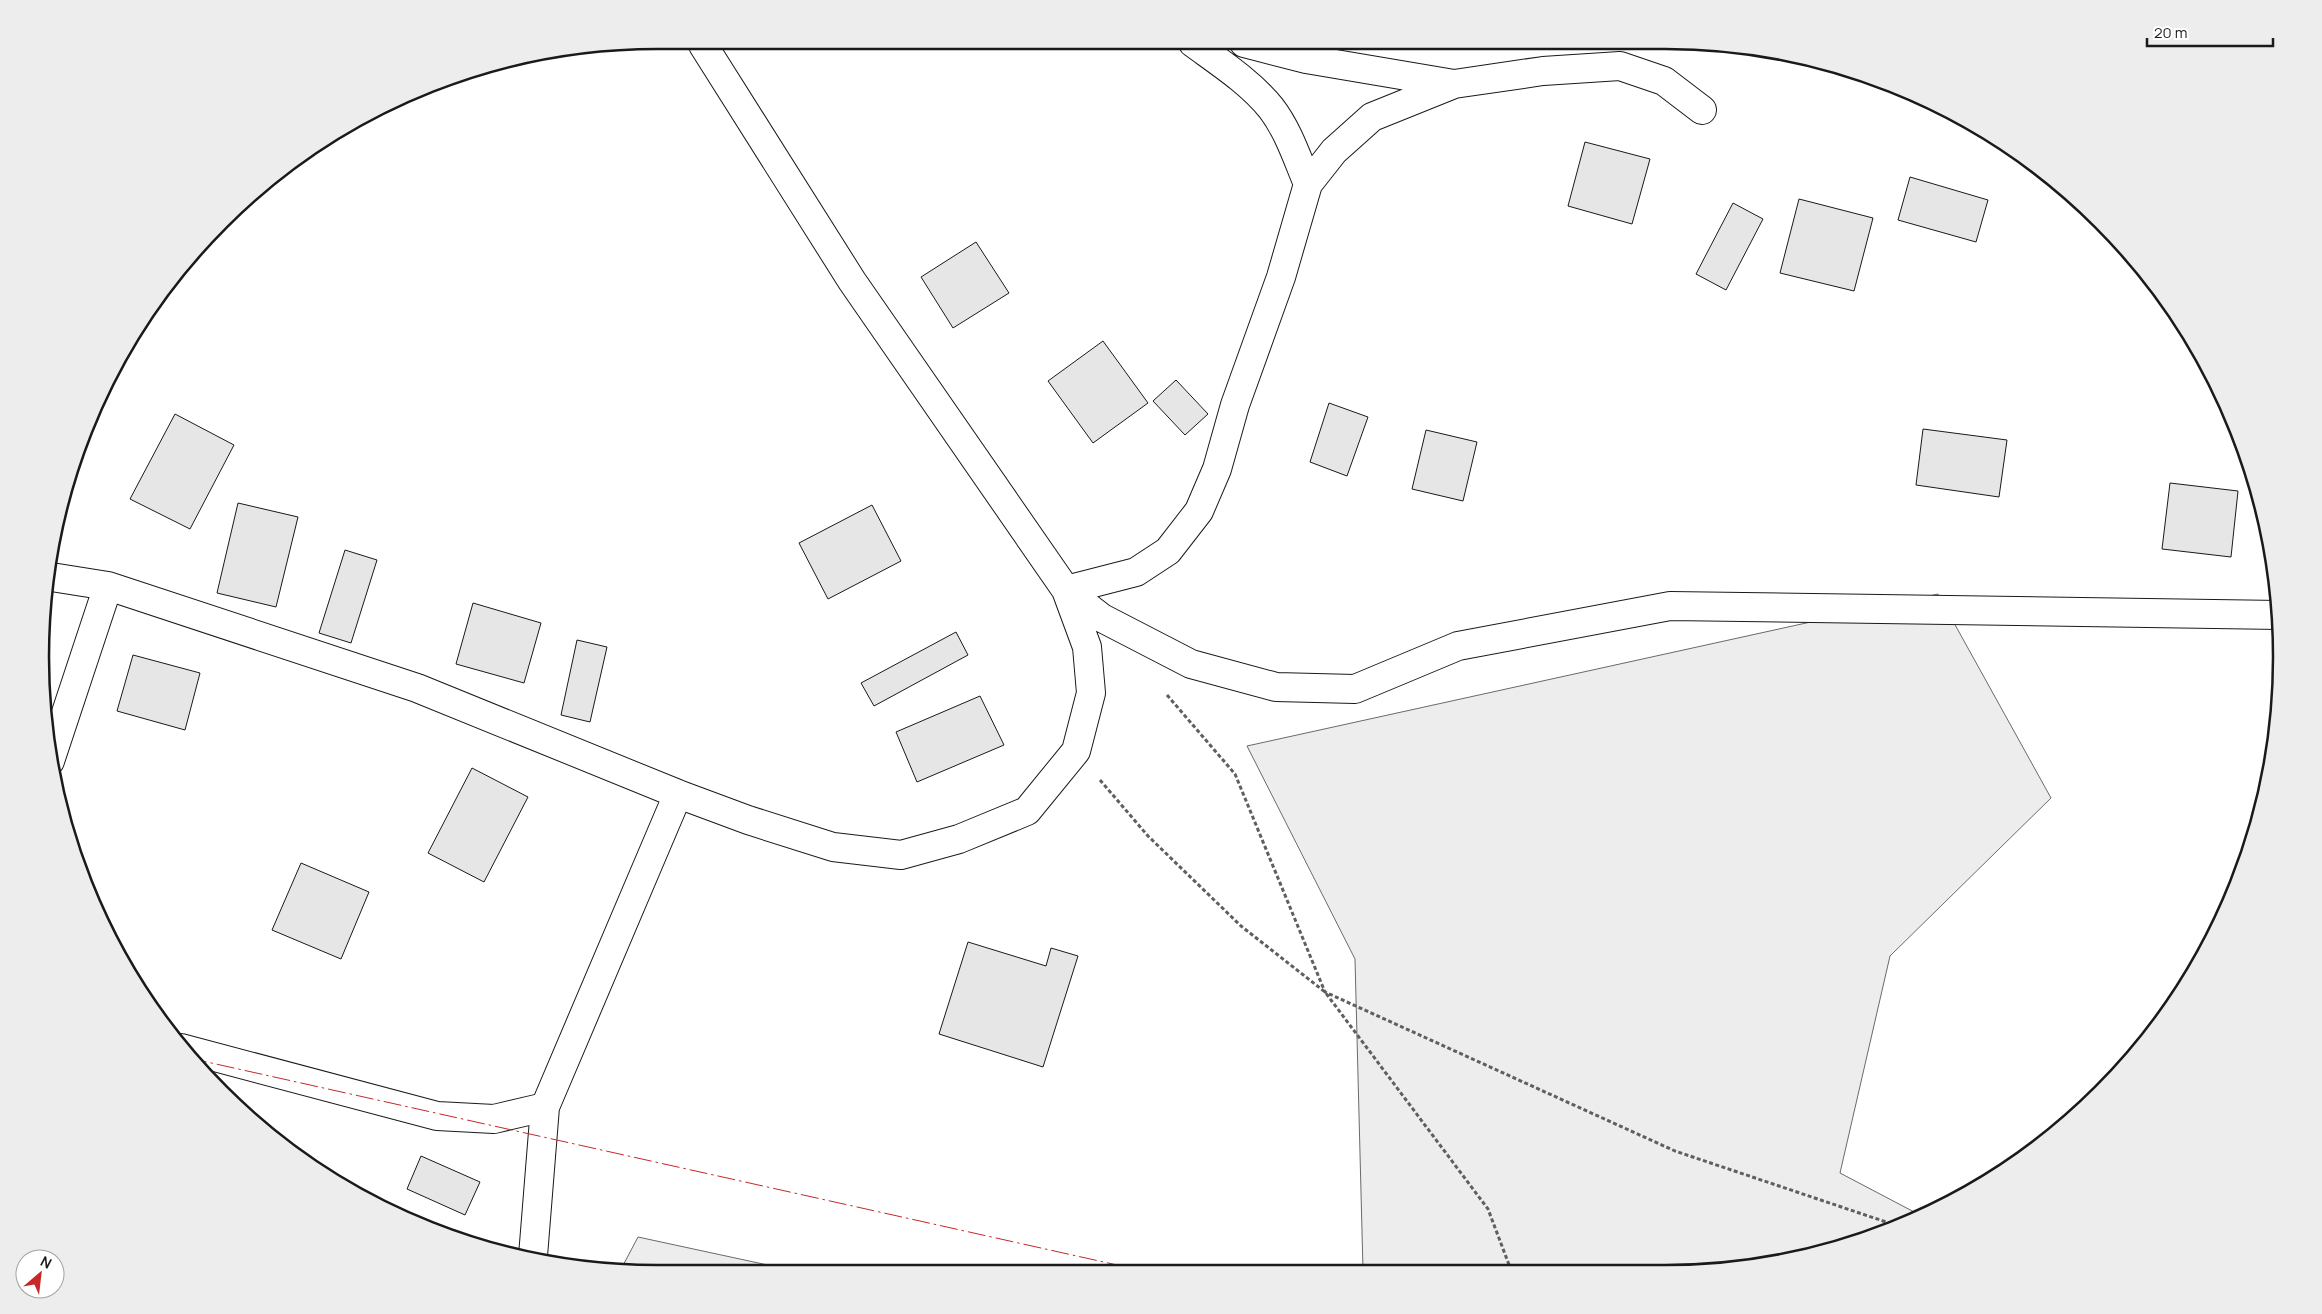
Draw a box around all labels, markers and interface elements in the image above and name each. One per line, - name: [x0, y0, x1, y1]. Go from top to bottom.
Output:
- scale bar: [2147, 15, 2273, 47]
- text: 20 m: [2154, 22, 2187, 43]
- north arrow: [15, 1249, 65, 1299]
- text: N: [37, 1251, 55, 1273]

